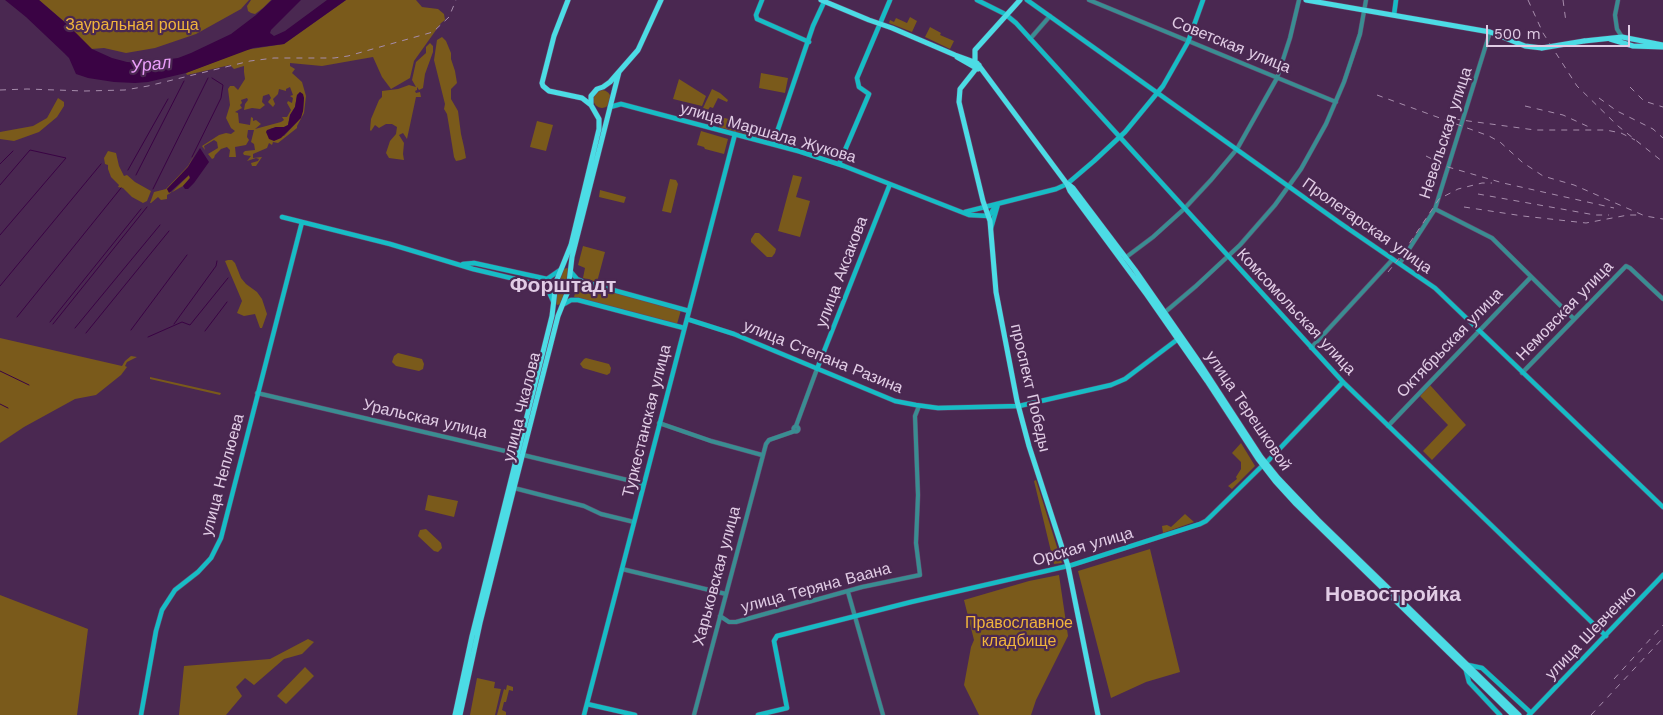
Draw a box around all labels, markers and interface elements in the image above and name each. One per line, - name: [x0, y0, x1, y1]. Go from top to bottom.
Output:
- street label: Советская улица: [1169, 12, 1293, 78]
- park label: Зауральная роща: [65, 15, 199, 35]
- scale bar: [1488, 15, 1632, 47]
- text: 500 m: [1494, 25, 1541, 43]
- water label: Урал: [129, 52, 173, 78]
- street label: Невельская улица: [1416, 65, 1476, 201]
- street label: улица Маршала Жукова: [678, 99, 858, 167]
- street label: Пролетарская улица: [1298, 174, 1436, 278]
- street label: улица Аксакова: [812, 214, 872, 330]
- street label: Комсомольская улица: [1232, 245, 1360, 379]
- street label: Немовская улица: [1513, 257, 1617, 365]
- district label: Форштадт: [510, 273, 616, 299]
- street label: Октябрьская улица: [1393, 284, 1507, 402]
- street label: улица Степана Разина: [740, 316, 906, 398]
- street label: проспект Победы: [1006, 322, 1054, 454]
- street label: Туркестанская улица: [619, 343, 675, 499]
- street label: улица Терешковой: [1201, 348, 1295, 474]
- street label: улица Чкалова: [499, 350, 545, 464]
- street label: Уральская улица: [361, 395, 489, 443]
- street label: улица Неплюева: [197, 412, 249, 538]
- street label: Харьковская улица: [689, 504, 745, 648]
- street label: Орская улица: [1031, 523, 1135, 571]
- street label: улица Теряна Ваана: [739, 559, 893, 617]
- district label: Новостройка: [1325, 582, 1461, 608]
- street label: улица Шевченко: [1541, 582, 1641, 684]
- park label: Православное кладбище: [965, 613, 1073, 651]

